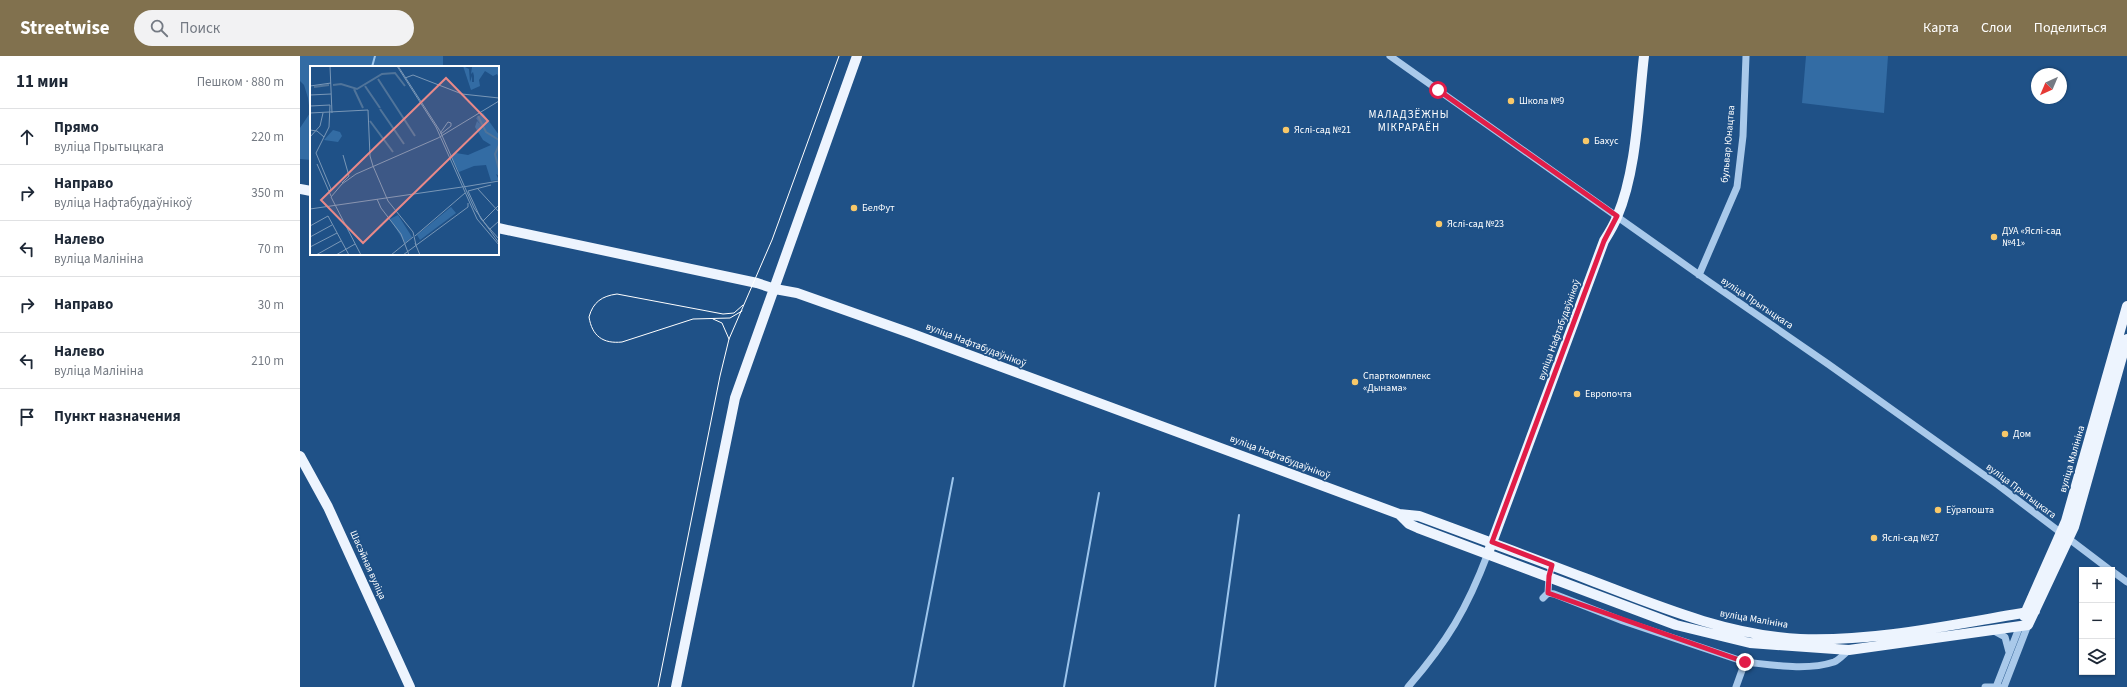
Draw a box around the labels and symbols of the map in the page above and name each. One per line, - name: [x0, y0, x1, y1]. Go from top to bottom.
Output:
- inset map: [310, 66, 499, 255]
- north arrow: [2031, 68, 2067, 104]
- route start: [1429, 81, 1447, 99]
- place label: Школа №9: [1519, 94, 1564, 108]
- marker: Школа №9: [1506, 96, 1516, 106]
- street label: бульвар Юнацтва: [1718, 105, 1738, 183]
- district label: МАЛАДЗЁЖНЫ МІКРАРАЁН: [1368, 107, 1450, 135]
- place label: Яслі-сад №21: [1294, 123, 1351, 137]
- marker: Яслі-сад №21: [1281, 125, 1291, 135]
- place label: Бахус: [1594, 134, 1619, 148]
- marker: Бахус: [1581, 136, 1591, 146]
- place label: БелФут: [862, 201, 895, 215]
- marker: БелФут: [849, 203, 859, 213]
- place label: Яслі-сад №23: [1447, 217, 1504, 231]
- marker: Яслі-сад №23: [1434, 219, 1444, 229]
- place label: ДУА «Яслі-сад №41»: [2002, 224, 2062, 250]
- marker: ДУА «Яслі-сад №41»: [1989, 232, 1999, 242]
- street label: вуліца Прытыцкага: [1718, 274, 1796, 332]
- street label: вуліца Нафтабудаўнікоў: [1534, 277, 1584, 382]
- street label: вуліца Нафтабудаўнікоў: [924, 319, 1028, 371]
- place label: Спарткомплекс «Дынама»: [1363, 369, 1431, 395]
- marker: Спарткомплекс «Дынама»: [1350, 377, 1360, 387]
- place label: Европочта: [1585, 387, 1632, 401]
- marker: Европочта: [1572, 389, 1582, 399]
- street label: вуліца Малініна: [2056, 424, 2088, 494]
- place label: Дом: [2013, 427, 2031, 441]
- marker: Дом: [2000, 429, 2010, 439]
- street label: вуліца Нафтабудаўнікоў: [1228, 431, 1332, 483]
- street label: вуліца Прытыцкага: [1983, 460, 2059, 522]
- place label: Еўрапошта: [1946, 503, 1994, 517]
- marker: Еўрапошта: [1933, 505, 1943, 515]
- street label: Шасэйная вуліца: [346, 528, 390, 602]
- place label: Яслі-сад №27: [1882, 531, 1939, 545]
- marker: Яслі-сад №27: [1869, 533, 1879, 543]
- street label: вуліца Малініна: [1719, 606, 1789, 632]
- route end: [1736, 653, 1754, 671]

